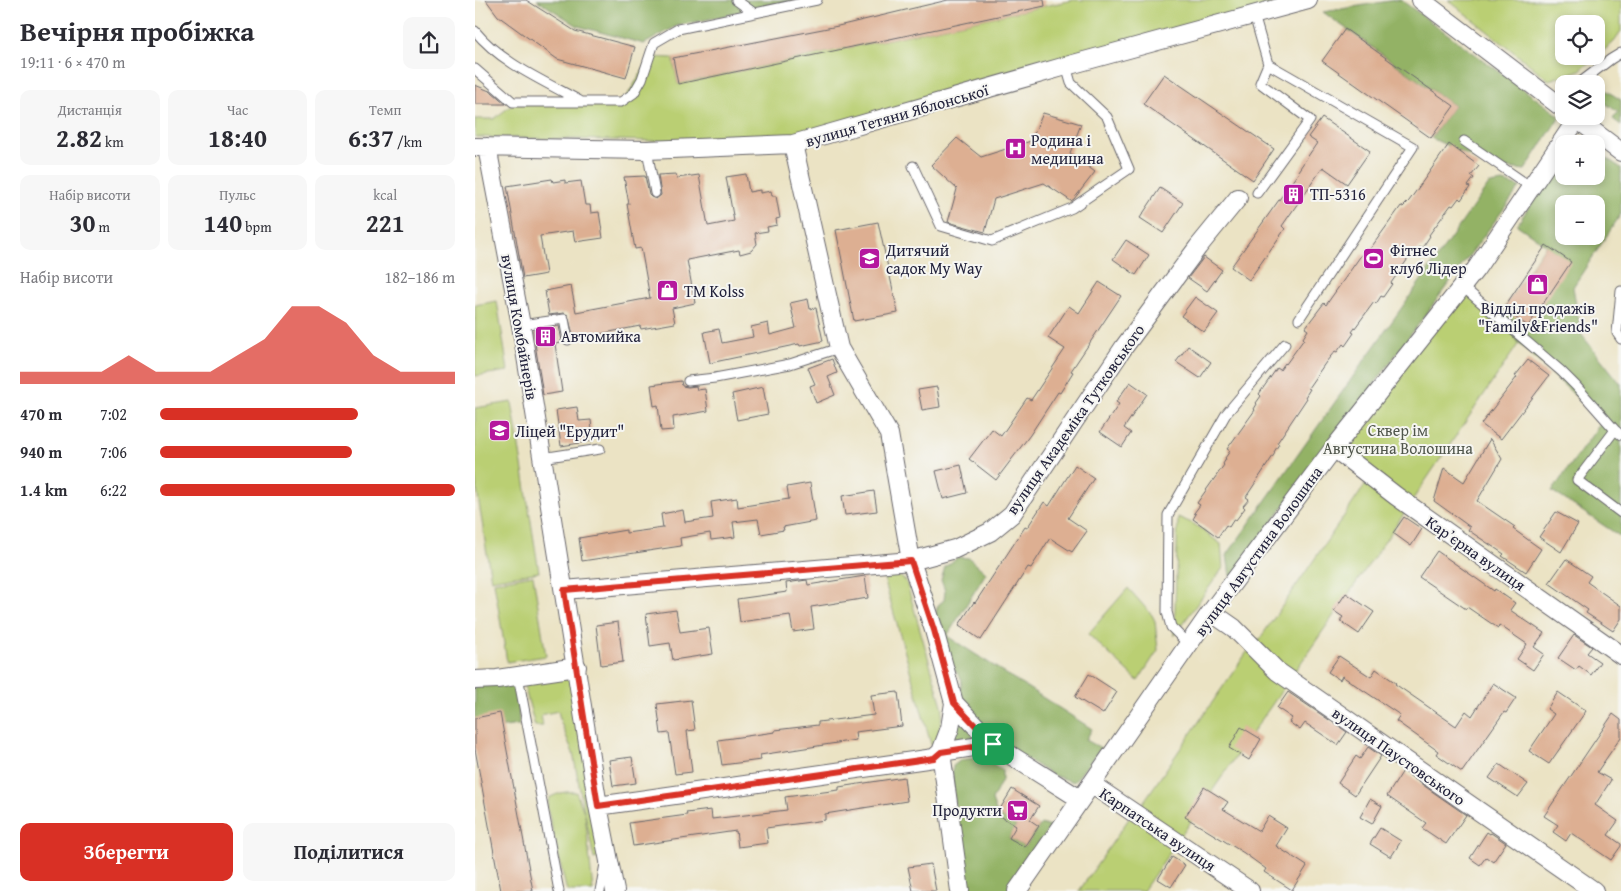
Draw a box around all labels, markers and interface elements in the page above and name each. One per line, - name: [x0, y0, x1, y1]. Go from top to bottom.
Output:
- text: Вечірня пробіжка: [20, 10, 255, 51]
- map controls: [1555, 15, 1605, 245]
- button: locate: [1555, 15, 1605, 65]
- button: share: [403, 17, 455, 69]
- text: 19:11 · 6 × 470 m: [20, 50, 125, 74]
- button: layers: [1555, 75, 1605, 125]
- street label: вулиця Тетяни Яблонської: [803, 77, 992, 153]
- text: Дистанція: [58, 100, 122, 120]
- text: Час: [227, 100, 248, 120]
- text: Темп: [369, 100, 401, 120]
- text: 2.82: [56, 120, 102, 156]
- text: 18:40: [208, 120, 267, 156]
- text: 6:37: [348, 120, 394, 156]
- place label: Родина і медицина: [1031, 128, 1104, 170]
- text: km: [102, 132, 124, 152]
- text: /km: [394, 132, 422, 152]
- button: +: [1555, 135, 1605, 185]
- hospital icon: Родина і медицина: [1003, 137, 1027, 161]
- building icon: ТП-5316: [1282, 182, 1306, 206]
- place label: ТП-5316: [1310, 182, 1366, 206]
- text: Набір висоти: [49, 185, 130, 205]
- text: Пульс: [219, 185, 256, 205]
- text: kcal: [373, 185, 397, 205]
- button: −: [1555, 195, 1605, 245]
- text: 30: [70, 205, 96, 241]
- text: 140: [203, 205, 242, 241]
- text: 221: [366, 205, 405, 241]
- text: m: [96, 217, 110, 237]
- text: bpm: [242, 217, 272, 237]
- place label: Дитячий садок My Way: [885, 238, 983, 280]
- place label: Фітнес клуб Лідер: [1390, 238, 1467, 280]
- school or university icon: Дитячий садок My Way: [858, 247, 882, 271]
- sports icon: Фітнес клуб Лідер: [1362, 247, 1386, 271]
- street label: вулиця Комбайнерів: [495, 252, 545, 402]
- text: Набір висоти: [20, 265, 113, 289]
- text: 182–186 m: [385, 265, 455, 289]
- shop icon: Відділ продажів "Family&Friends": [1526, 272, 1550, 296]
- shop icon: TM Kolss: [656, 279, 680, 303]
- place label: TM Kolss: [684, 279, 744, 303]
- place label: Відділ продажів "Family&Friends": [1478, 296, 1598, 338]
- street label: вулиця Академіка Тутковського: [1000, 319, 1150, 519]
- building icon: Автомийка: [533, 324, 557, 348]
- place label: Автомийка: [561, 324, 641, 348]
- text: 470 m: [20, 402, 62, 426]
- text: 7:02: [100, 402, 127, 426]
- park label: Сквер ім Августина Волошина: [1323, 418, 1473, 460]
- school or university icon: Ліцей "Ерудит": [487, 419, 511, 443]
- place label: Ліцей "Ерудит": [515, 419, 624, 443]
- text: 940 m: [20, 440, 62, 464]
- text: 7:06: [100, 440, 127, 464]
- street label: вулиця Августина Волошина: [1188, 461, 1328, 641]
- text: 1.4 km: [20, 478, 67, 502]
- text: 6:22: [100, 478, 127, 502]
- street label: Карʼєрна вулиця: [1421, 510, 1531, 596]
- street label: вулиця Паустовського: [1327, 701, 1471, 811]
- pin: [972, 723, 1014, 765]
- icon: arrive: [979, 730, 1007, 758]
- street label: Карпатська вулиця: [1095, 781, 1221, 877]
- place label: Продукти: [932, 798, 1002, 822]
- supermarket icon: Продукти: [1006, 798, 1030, 822]
- button: Зберегти: [20, 823, 233, 881]
- button: Поділитися: [243, 823, 455, 881]

